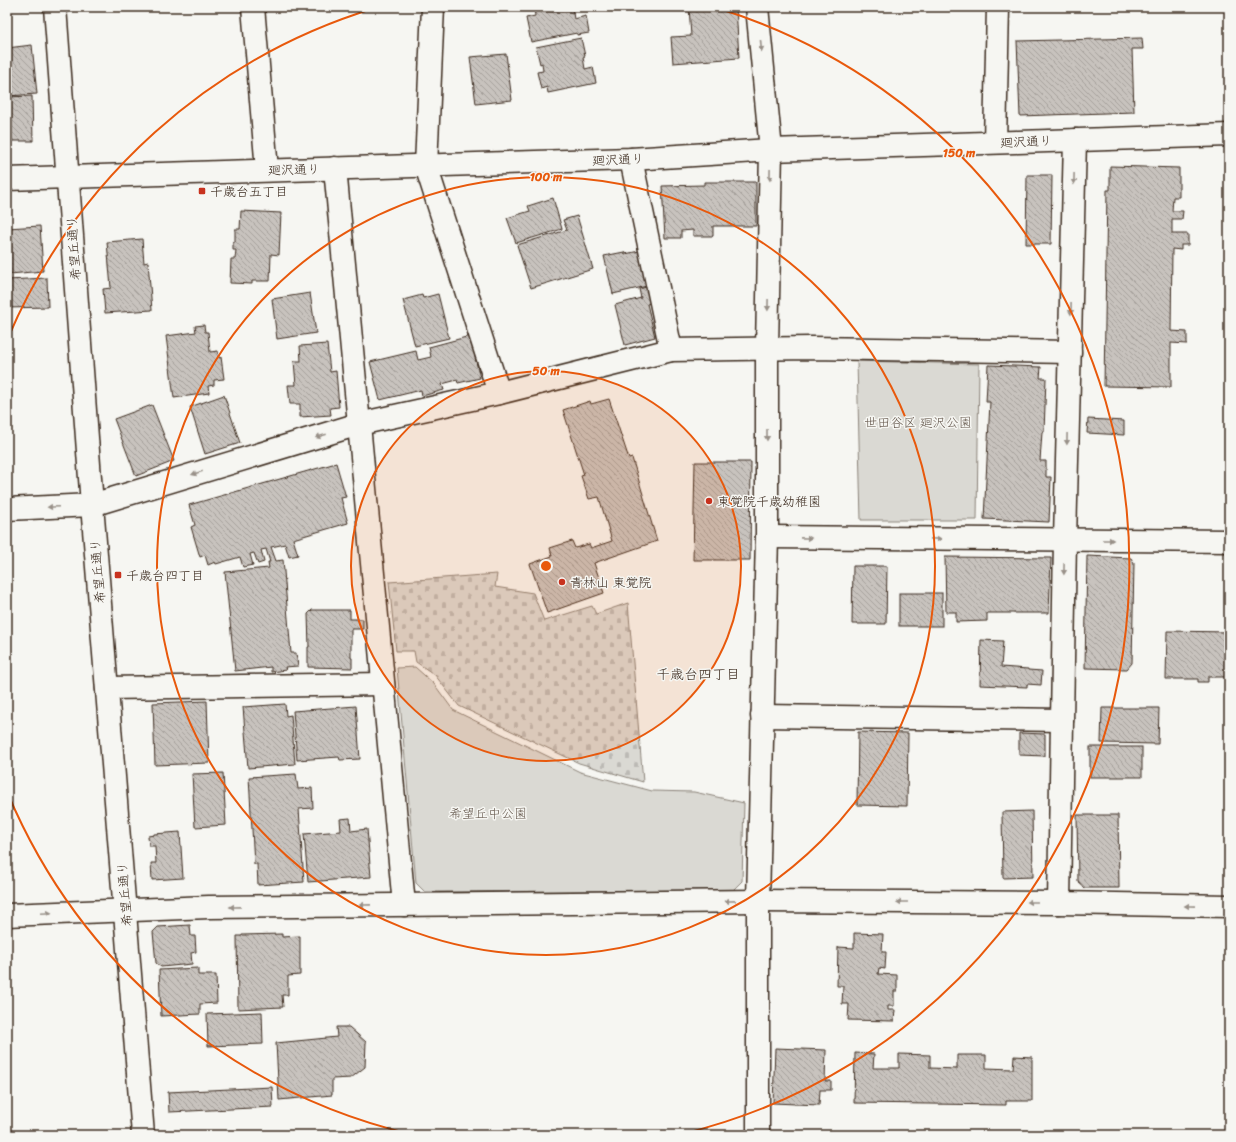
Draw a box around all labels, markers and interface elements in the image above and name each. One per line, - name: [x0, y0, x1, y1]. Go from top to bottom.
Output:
- one-way arrow: [757, 40, 764, 52]
- street label: 廻沢通り: [1000, 129, 1052, 154]
- text: 150 m: [943, 142, 976, 164]
- street label: 廻沢通り: [592, 147, 644, 172]
- street label: 廻沢通り: [268, 158, 320, 181]
- text: 100 m: [530, 166, 563, 188]
- one-way arrow: [767, 169, 773, 182]
- one-way arrow: [1071, 173, 1077, 186]
- place label: 千歳台五丁目: [210, 180, 288, 203]
- marker: 千歳台五丁目: [197, 186, 207, 196]
- street label: 希望丘通り: [60, 215, 87, 281]
- one-way arrow: [765, 299, 771, 312]
- one-way arrow: [1068, 303, 1074, 316]
- text: 50 m: [532, 360, 560, 382]
- park label: 世田谷区 廻沢公園: [864, 411, 972, 434]
- one-way arrow: [764, 429, 770, 442]
- one-way arrow: [315, 433, 327, 439]
- one-way arrow: [1064, 433, 1071, 445]
- one-way arrow: [191, 470, 203, 476]
- place label: 東覚院千歳幼稚園: [717, 490, 821, 513]
- marker: 東覚院千歳幼稚園: [704, 496, 714, 506]
- one-way arrow: [46, 504, 59, 510]
- one-way arrow: [800, 535, 813, 541]
- one-way arrow: [930, 536, 943, 542]
- one-way arrow: [1102, 537, 1115, 543]
- street label: 希望丘通り: [83, 538, 112, 604]
- centre of rings: [539, 559, 553, 573]
- one-way arrow: [1061, 563, 1067, 576]
- place label: 千歳台四丁目: [126, 564, 204, 587]
- marker: 千歳台四丁目: [113, 570, 123, 580]
- place label: 青林山 東覚院: [570, 571, 651, 594]
- marker: 青林山 東覚院: [557, 577, 567, 587]
- district label: 千歳台四丁目: [656, 662, 740, 687]
- park label: 希望丘中公園: [449, 802, 527, 825]
- street label: 希望丘通り: [110, 861, 139, 927]
- one-way arrow: [723, 898, 736, 904]
- one-way arrow: [895, 899, 908, 905]
- one-way arrow: [1026, 899, 1038, 906]
- one-way arrow: [358, 902, 371, 908]
- one-way arrow: [1184, 902, 1196, 909]
- one-way arrow: [228, 904, 241, 910]
- one-way arrow: [40, 910, 53, 916]

